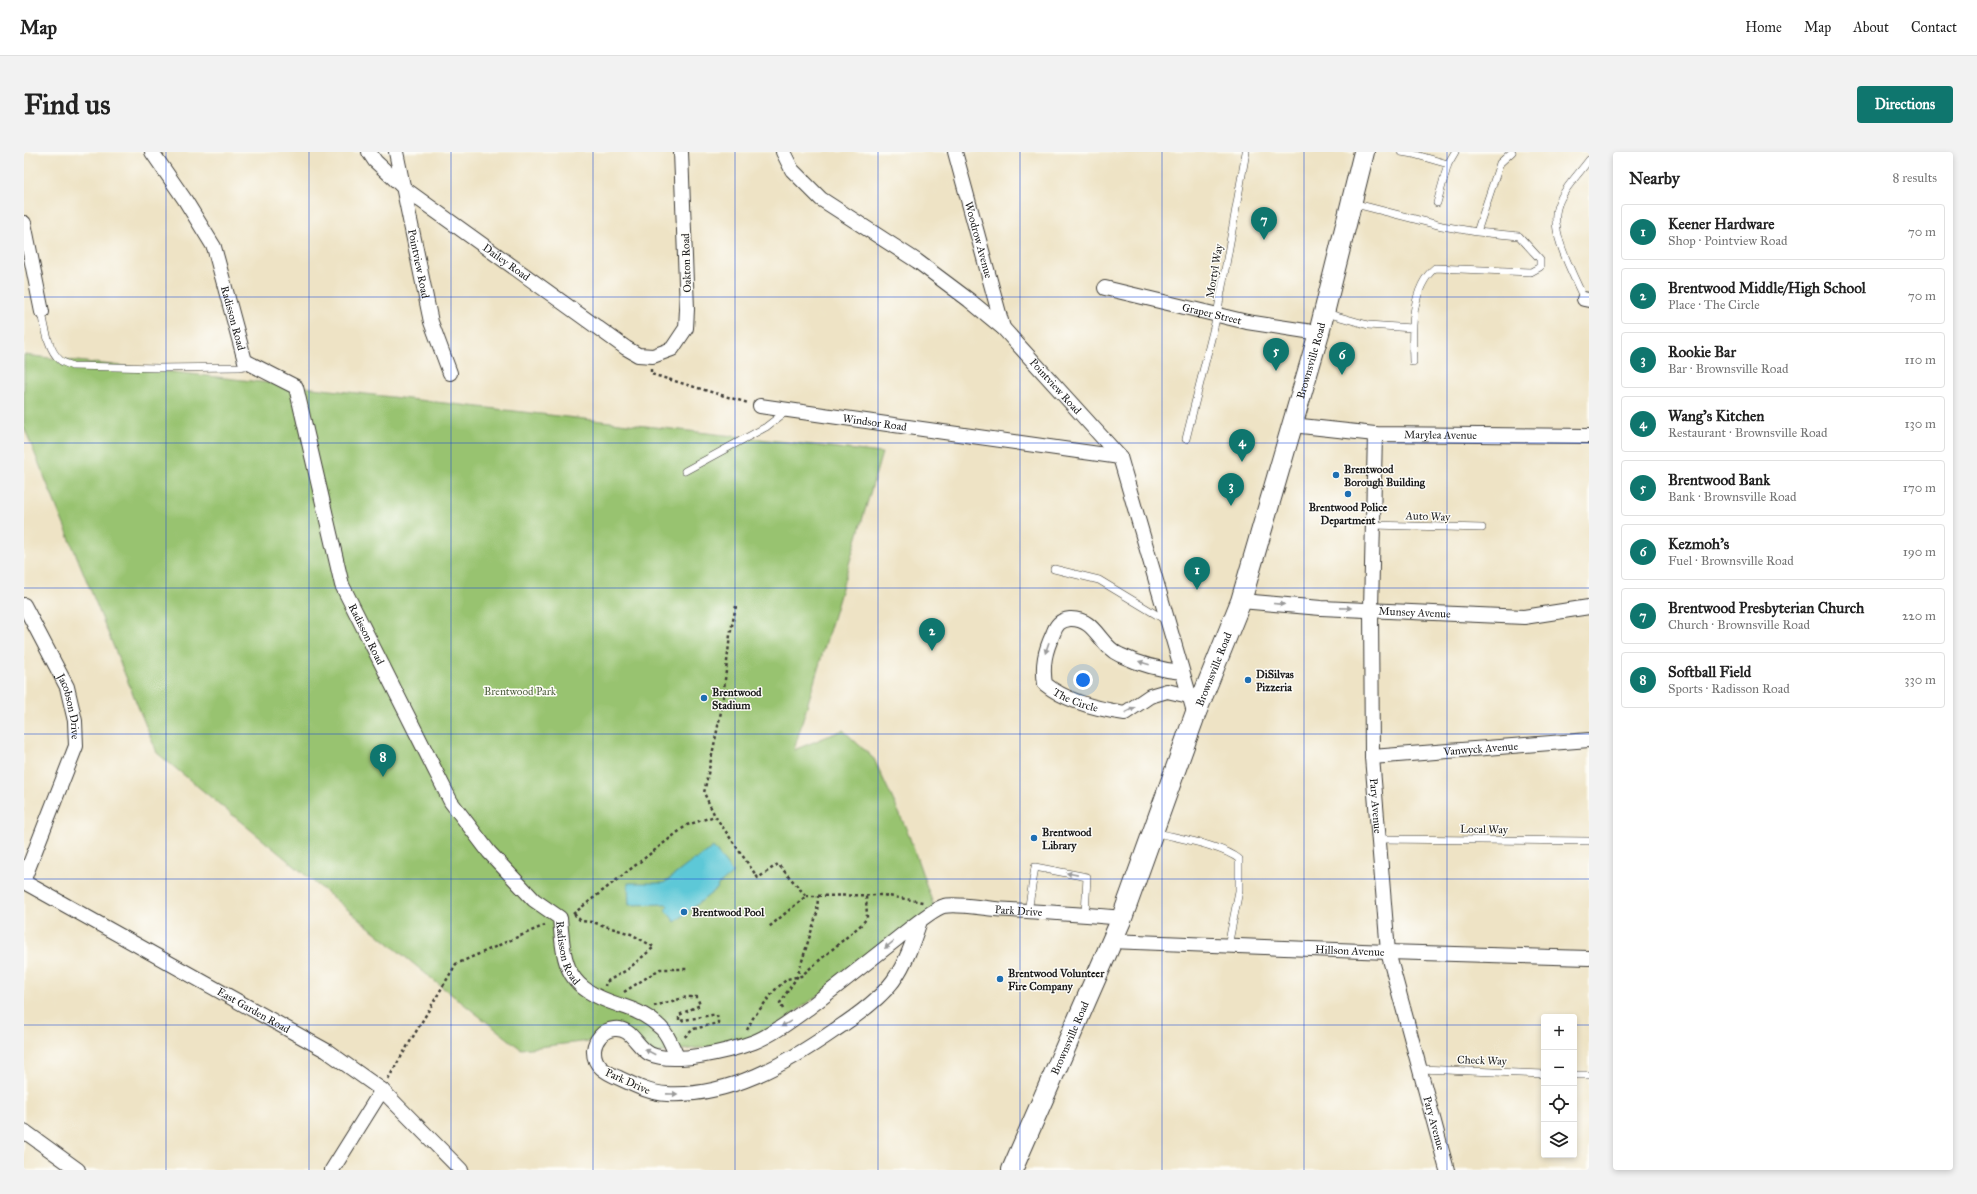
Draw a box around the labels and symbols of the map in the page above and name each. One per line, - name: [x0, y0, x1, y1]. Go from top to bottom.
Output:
- street label: Woodrow Avenue: [962, 200, 995, 280]
- pin: 7: [1251, 207, 1277, 240]
- street label: Pointview Road: [405, 228, 432, 300]
- street label: Oakton Road: [679, 233, 694, 293]
- street label: Dailey Road: [480, 241, 533, 284]
- street label: Mortyl Way: [1203, 242, 1226, 299]
- street label: Radisson Road: [218, 284, 248, 352]
- street label: Graper Street: [1181, 301, 1243, 328]
- street label: Brownsville Road: [1294, 321, 1328, 400]
- pin: 5: [1263, 338, 1289, 371]
- pin: 6: [1329, 342, 1355, 375]
- street label: Pointview Road: [1027, 356, 1084, 417]
- street label: Windsor Road: [842, 412, 908, 434]
- street label: Marylea Avenue: [1404, 428, 1477, 442]
- pin: 4: [1229, 429, 1255, 462]
- place label: Brentwood Borough Building: [1344, 463, 1426, 489]
- marker: Brentwood Borough Building: [1331, 470, 1341, 480]
- pin: 3: [1218, 473, 1244, 506]
- marker: Brentwood Police Department: [1343, 489, 1353, 499]
- place label: Brentwood Police Department: [1309, 501, 1388, 528]
- street label: Auto Way: [1404, 509, 1451, 524]
- pin: 1: [1184, 557, 1210, 590]
- one-way arrow: [1273, 601, 1285, 608]
- street label: Radisson Road: [345, 602, 387, 667]
- one-way arrow: [1340, 605, 1352, 612]
- street label: Munsey Avenue: [1378, 605, 1451, 621]
- pin: 2: [919, 618, 945, 651]
- street label: Brownsville Road: [1193, 630, 1235, 708]
- one-way arrow: [1044, 642, 1050, 654]
- one-way arrow: [1138, 660, 1150, 666]
- place label: DiSilvas Pizzeria: [1256, 668, 1294, 694]
- street label: Jacobson Drive: [53, 670, 82, 740]
- your location: [1073, 670, 1093, 690]
- marker: DiSilvas Pizzeria: [1243, 675, 1253, 685]
- park label: Brentwood Park: [484, 685, 557, 698]
- street label: The Circle: [1051, 685, 1100, 715]
- place label: Brentwood Stadium: [712, 686, 762, 712]
- marker: Brentwood Stadium: [699, 693, 709, 703]
- one-way arrow: [1124, 707, 1136, 713]
- street label: Vanwyck Avenue: [1442, 740, 1519, 758]
- pin: 8: [370, 744, 396, 777]
- street label: Pary Avenue: [1367, 778, 1384, 834]
- street label: Local Way: [1460, 823, 1509, 836]
- place label: Brentwood Library: [1042, 826, 1092, 853]
- marker: Brentwood Library: [1029, 833, 1039, 843]
- one-way arrow: [1066, 871, 1078, 877]
- street label: Park Drive: [994, 903, 1043, 919]
- place label: Brentwood Pool: [692, 906, 765, 919]
- marker: Brentwood Pool: [679, 907, 689, 917]
- street label: Radisson Road: [553, 920, 583, 988]
- one-way arrow: [884, 941, 895, 949]
- street label: Hillson Avenue: [1315, 943, 1385, 959]
- place label: Brentwood Volunteer Fire Company: [1008, 967, 1105, 994]
- marker: Brentwood Volunteer Fire Company: [995, 974, 1005, 984]
- street label: East Garden Road: [215, 985, 293, 1036]
- street label: Brownsville Road: [1048, 999, 1092, 1077]
- one-way arrow: [780, 1020, 792, 1027]
- one-way arrow: [644, 1049, 656, 1055]
- street label: Check Way: [1457, 1053, 1508, 1068]
- street label: Park Drive: [603, 1066, 653, 1097]
- one-way arrow: [666, 1090, 678, 1097]
- street label: Pary Avenue: [1420, 1095, 1447, 1152]

